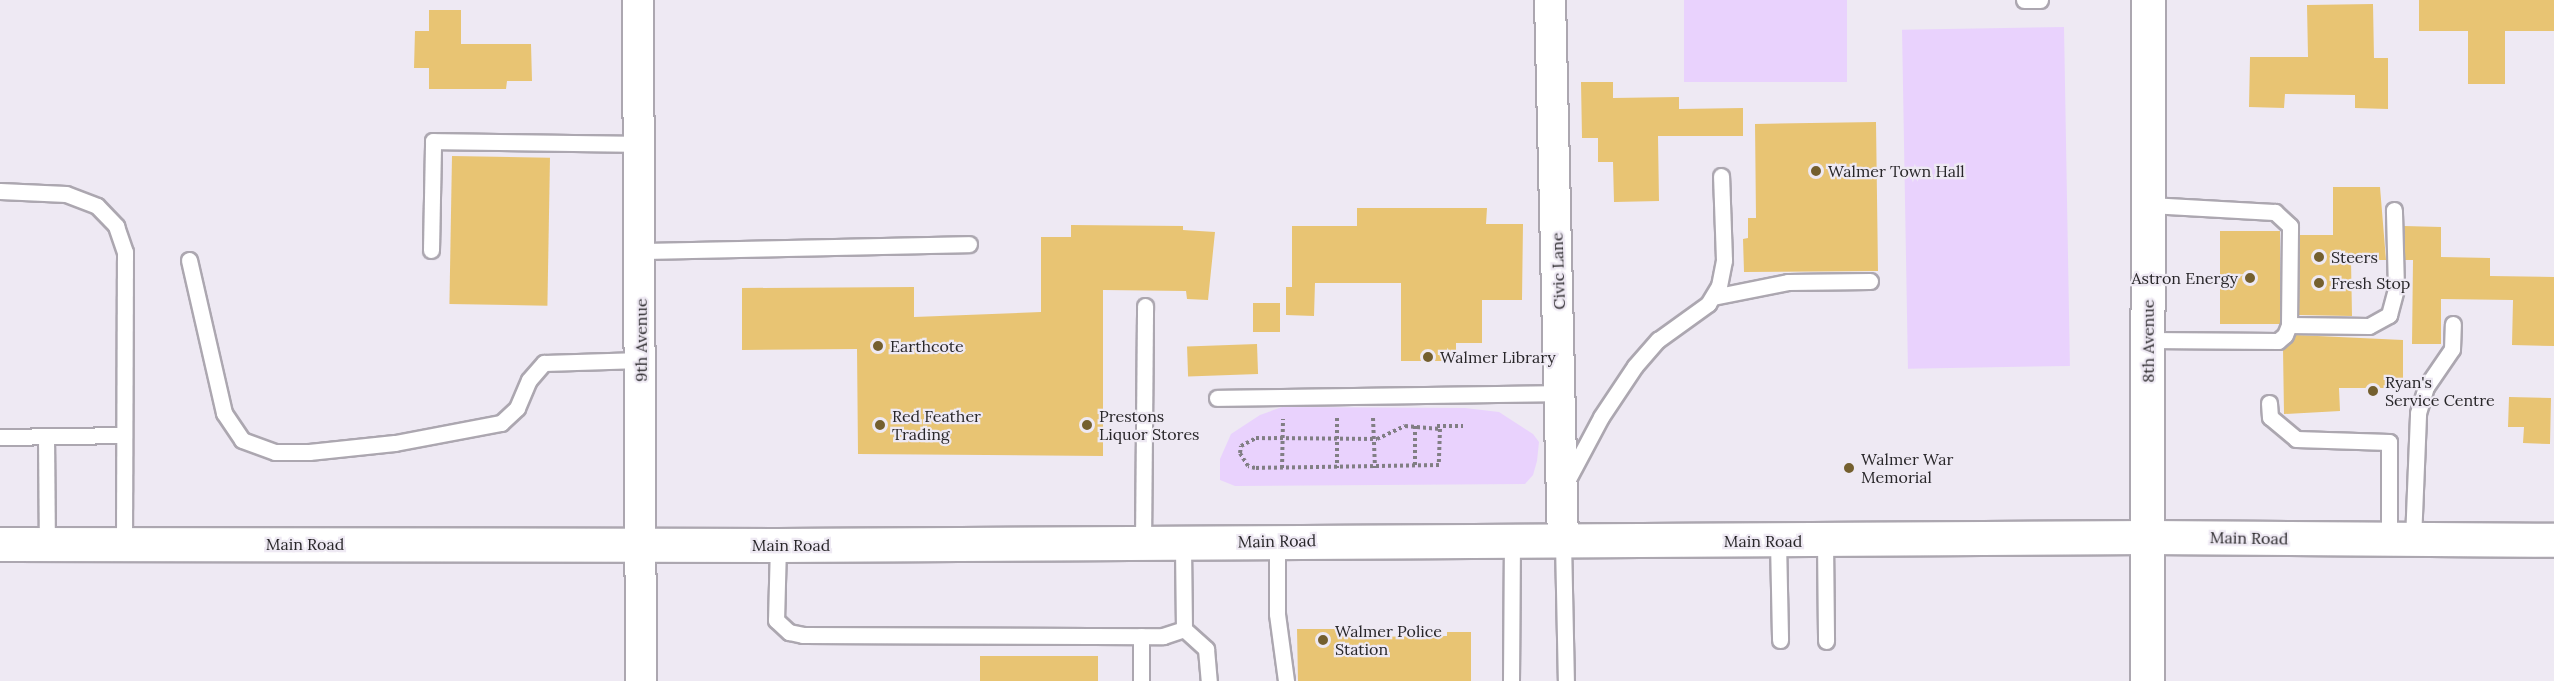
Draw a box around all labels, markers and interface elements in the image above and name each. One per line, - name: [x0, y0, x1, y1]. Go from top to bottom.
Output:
- place label: Walmer Town Hall: [1828, 161, 1965, 181]
- marker: Walmer Town Hall: [1809, 164, 1823, 178]
- street label: Civic Lane: [1547, 232, 1569, 310]
- place label: Steers: [2331, 247, 2378, 267]
- marker: Steers: [2312, 250, 2326, 264]
- place label: Astron Energy: [2131, 268, 2238, 288]
- marker: Astron Energy: [2243, 271, 2257, 285]
- place label: Fresh Stop: [2331, 273, 2410, 293]
- marker: Fresh Stop: [2312, 276, 2326, 290]
- street label: 9th Avenue: [631, 298, 651, 382]
- street label: 8th Avenue: [2138, 299, 2158, 383]
- place label: Earthcote: [890, 336, 964, 356]
- marker: Earthcote: [871, 339, 885, 353]
- place label: Walmer Library: [1440, 347, 1556, 367]
- marker: Walmer Library: [1421, 350, 1435, 364]
- place label: Ryan's Service Centre: [2385, 372, 2495, 410]
- marker: Ryan's Service Centre: [2366, 384, 2380, 398]
- place label: Red Feather Trading: [892, 406, 981, 444]
- place label: Prestons Liquor Stores: [1099, 406, 1199, 444]
- marker: Red Feather Trading: [873, 418, 887, 432]
- marker: Prestons Liquor Stores: [1080, 418, 1094, 432]
- place label: Walmer War Memorial: [1861, 449, 1953, 487]
- marker: Walmer War Memorial: [1842, 461, 1856, 475]
- street label: Main Road: [2210, 528, 2288, 548]
- street label: Main Road: [1238, 531, 1316, 551]
- street label: Main Road: [1724, 531, 1802, 551]
- street label: Main Road: [266, 534, 344, 554]
- street label: Main Road: [752, 535, 830, 555]
- place label: Walmer Police Station: [1335, 621, 1442, 659]
- marker: Walmer Police Station: [1316, 633, 1330, 647]

